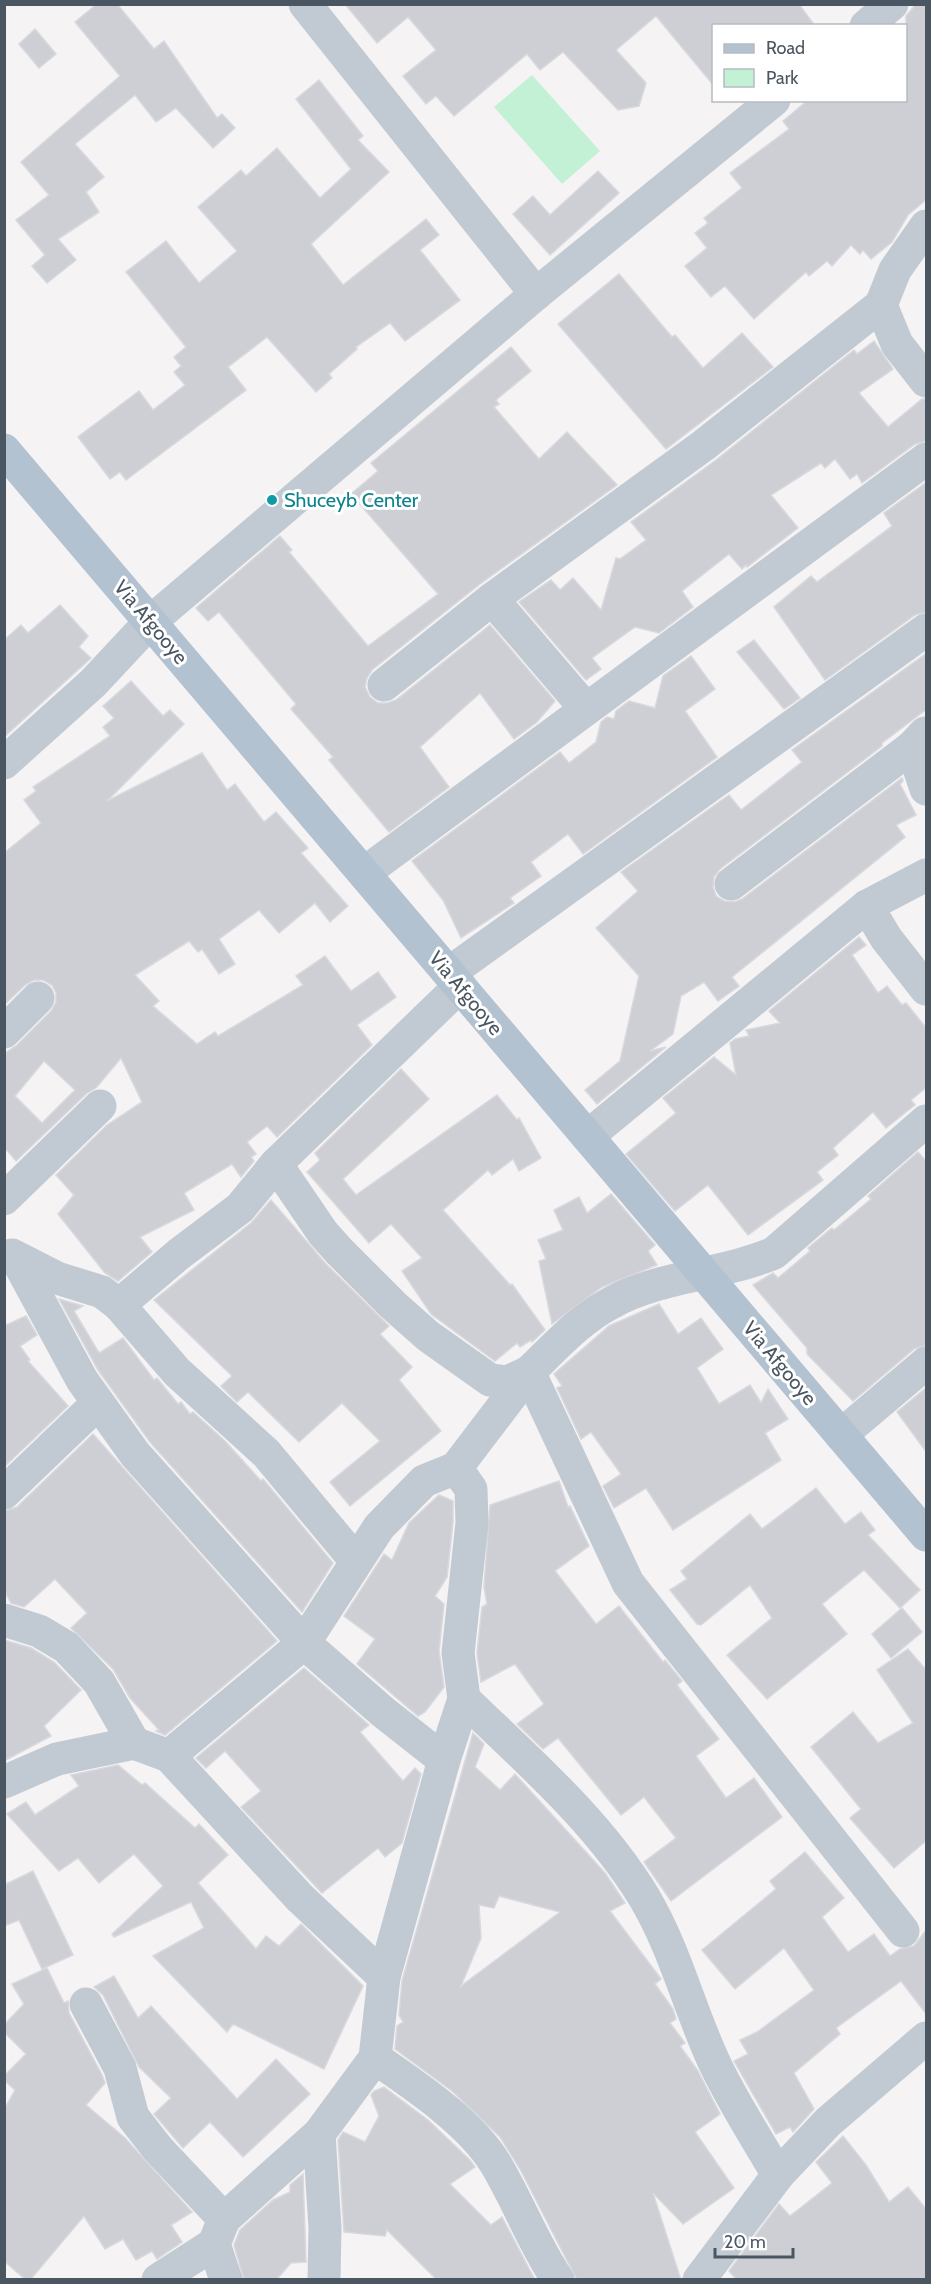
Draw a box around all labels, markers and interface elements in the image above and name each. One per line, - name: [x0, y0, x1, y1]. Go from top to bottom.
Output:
- legend: [712, 24, 907, 102]
- text: Road: [766, 37, 805, 59]
- text: Park: [766, 67, 799, 89]
- place label: Shuceyb Center: [284, 488, 419, 512]
- marker: Shuceyb Center: [265, 493, 279, 507]
- street label: Via Afgooye: [109, 575, 193, 669]
- street label: Via Afgooye: [424, 946, 508, 1040]
- street label: Via Afgooye: [738, 1316, 822, 1410]
- scale bar: [715, 2221, 793, 2259]
- text: 20 m: [724, 2231, 766, 2253]

